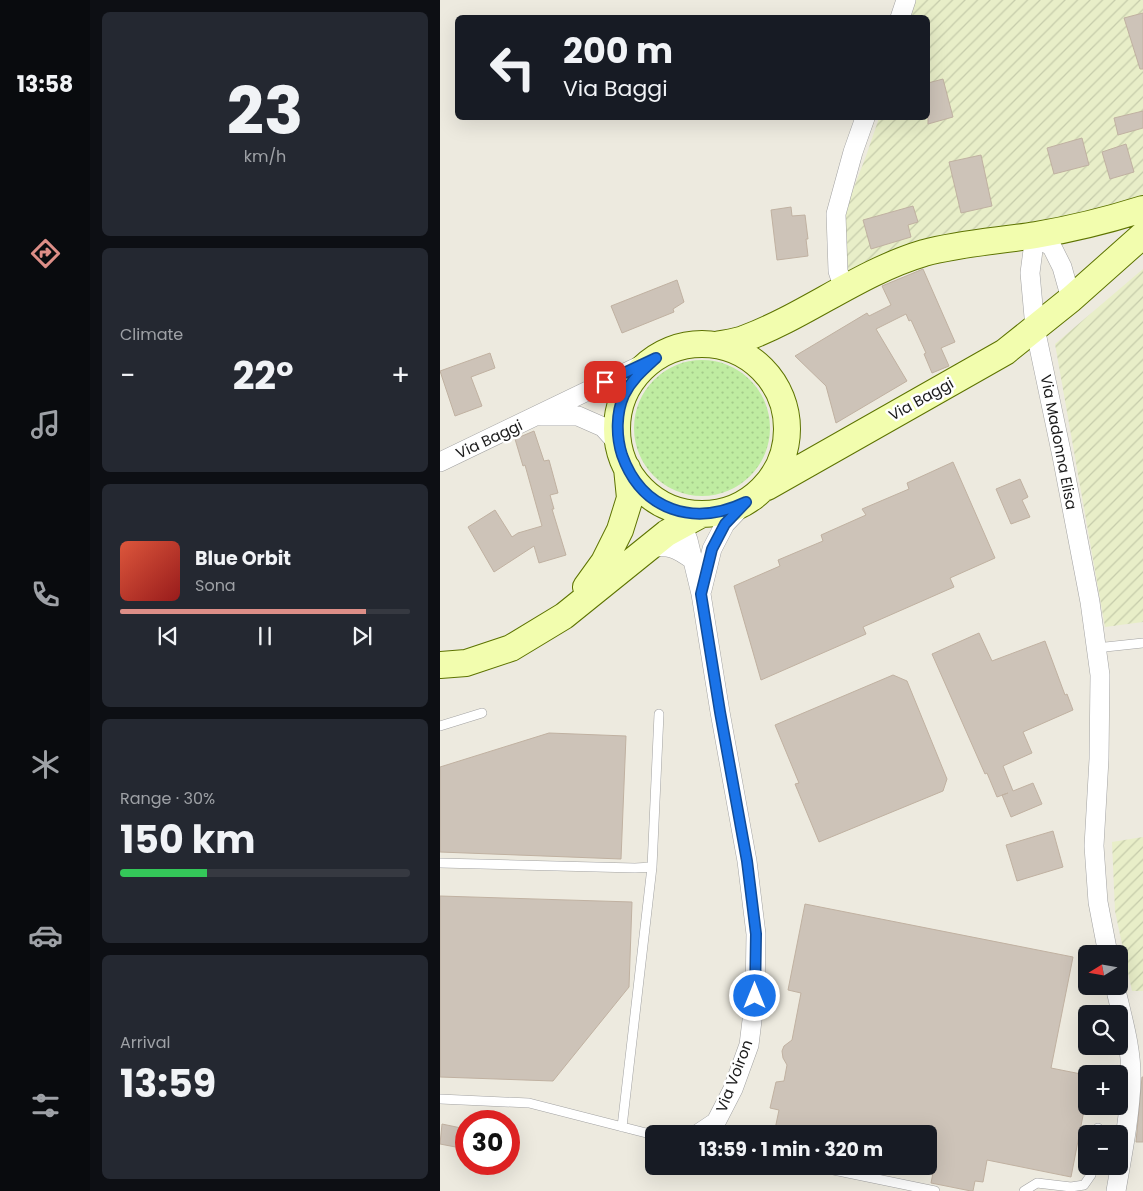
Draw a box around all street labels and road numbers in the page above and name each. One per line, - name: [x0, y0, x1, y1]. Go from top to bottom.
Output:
- street label: Via Baggi: [885, 373, 957, 425]
- street label: Via Madonna Elisa: [1036, 373, 1082, 511]
- street label: Via Baggi: [452, 414, 526, 464]
- street label: Via Voiron: [711, 1037, 757, 1115]

